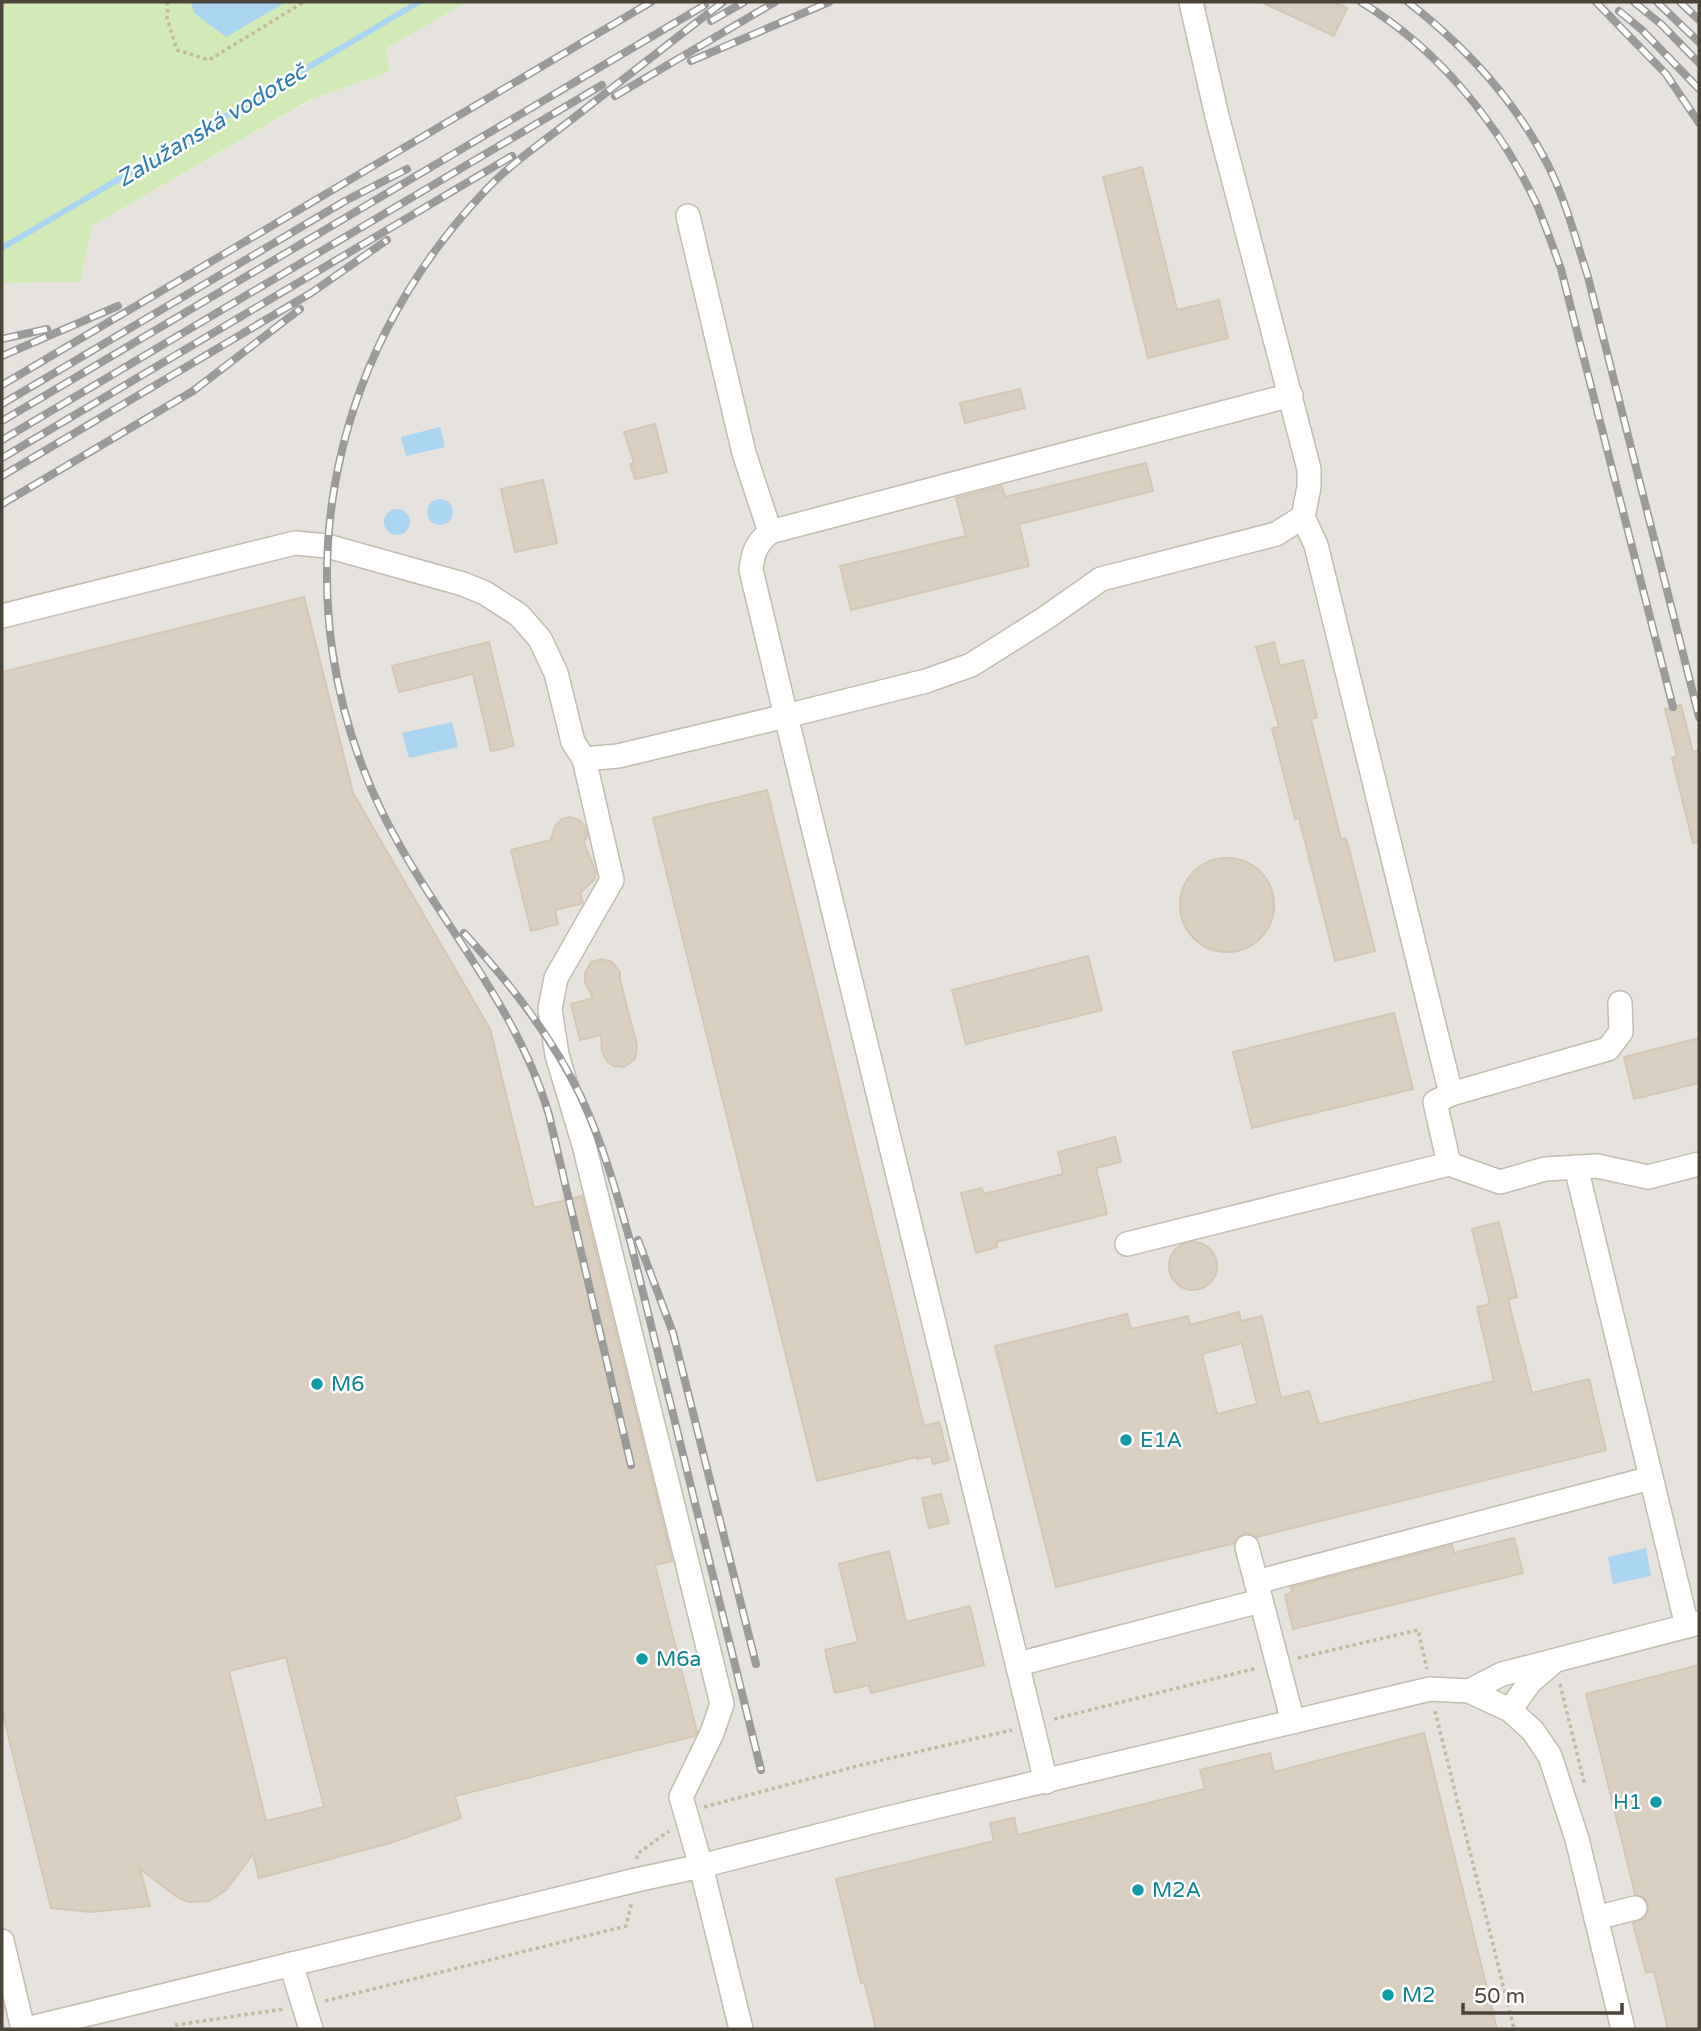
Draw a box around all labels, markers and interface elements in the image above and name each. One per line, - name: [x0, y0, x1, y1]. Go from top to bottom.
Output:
- water label: Zalužanská vodoteč: [112, 57, 314, 194]
- place label: M6: [331, 1372, 364, 1397]
- marker: M6: [309, 1376, 325, 1392]
- place label: E1A: [1140, 1428, 1182, 1453]
- marker: E1A: [1118, 1432, 1134, 1448]
- place label: M6a: [656, 1647, 701, 1672]
- marker: M6a: [634, 1651, 650, 1667]
- place label: H1: [1613, 1790, 1642, 1815]
- marker: H1: [1648, 1794, 1664, 1810]
- place label: M2A: [1152, 1878, 1201, 1903]
- marker: M2A: [1130, 1882, 1146, 1898]
- scale bar: [1463, 1972, 1622, 2016]
- place label: M2: [1402, 1983, 1435, 2008]
- text: 50 m: [1474, 1984, 1525, 2009]
- marker: M2: [1380, 1987, 1396, 2003]

